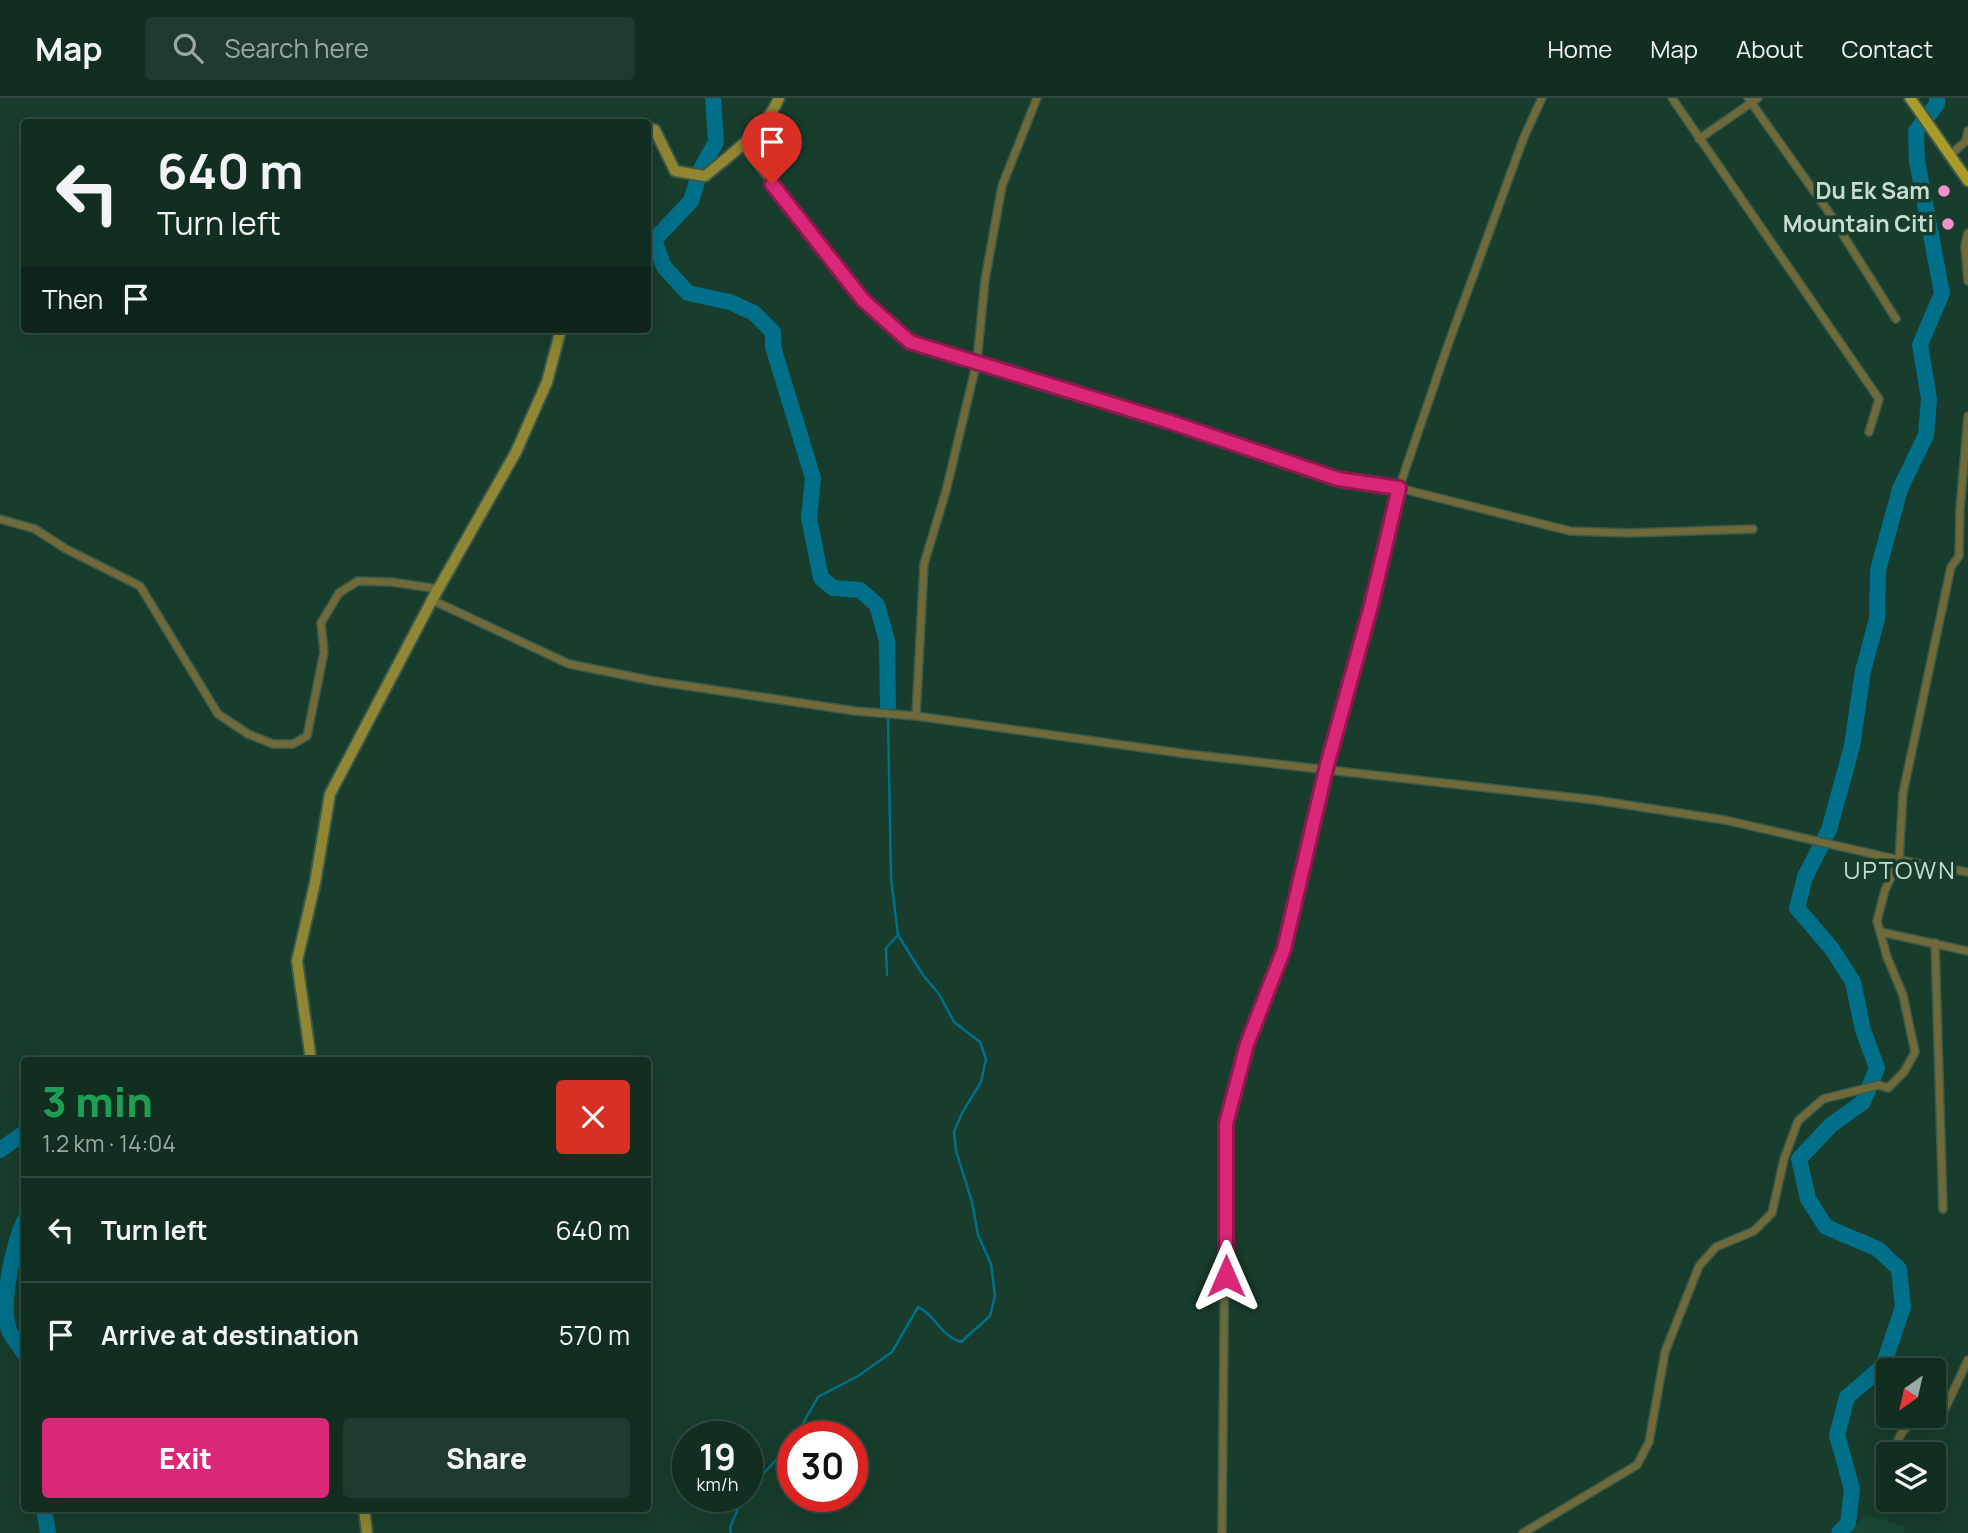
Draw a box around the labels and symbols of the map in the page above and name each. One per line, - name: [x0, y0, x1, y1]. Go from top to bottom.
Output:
- pin: [742, 112, 802, 184]
- place label: Du Ek Sam: [1815, 174, 1930, 206]
- marker: Du Ek Sam: [1936, 183, 1952, 199]
- place label: Mountain Citi: [1783, 207, 1934, 239]
- marker: Mountain Citi: [1940, 216, 1956, 232]
- district label: UPTOWN: [1843, 853, 1957, 886]
- position arrow: [1189, 1239, 1263, 1313]
- north arrow: [1876, 1358, 1946, 1428]
- speed limit sign: 30: [777, 1421, 868, 1512]

